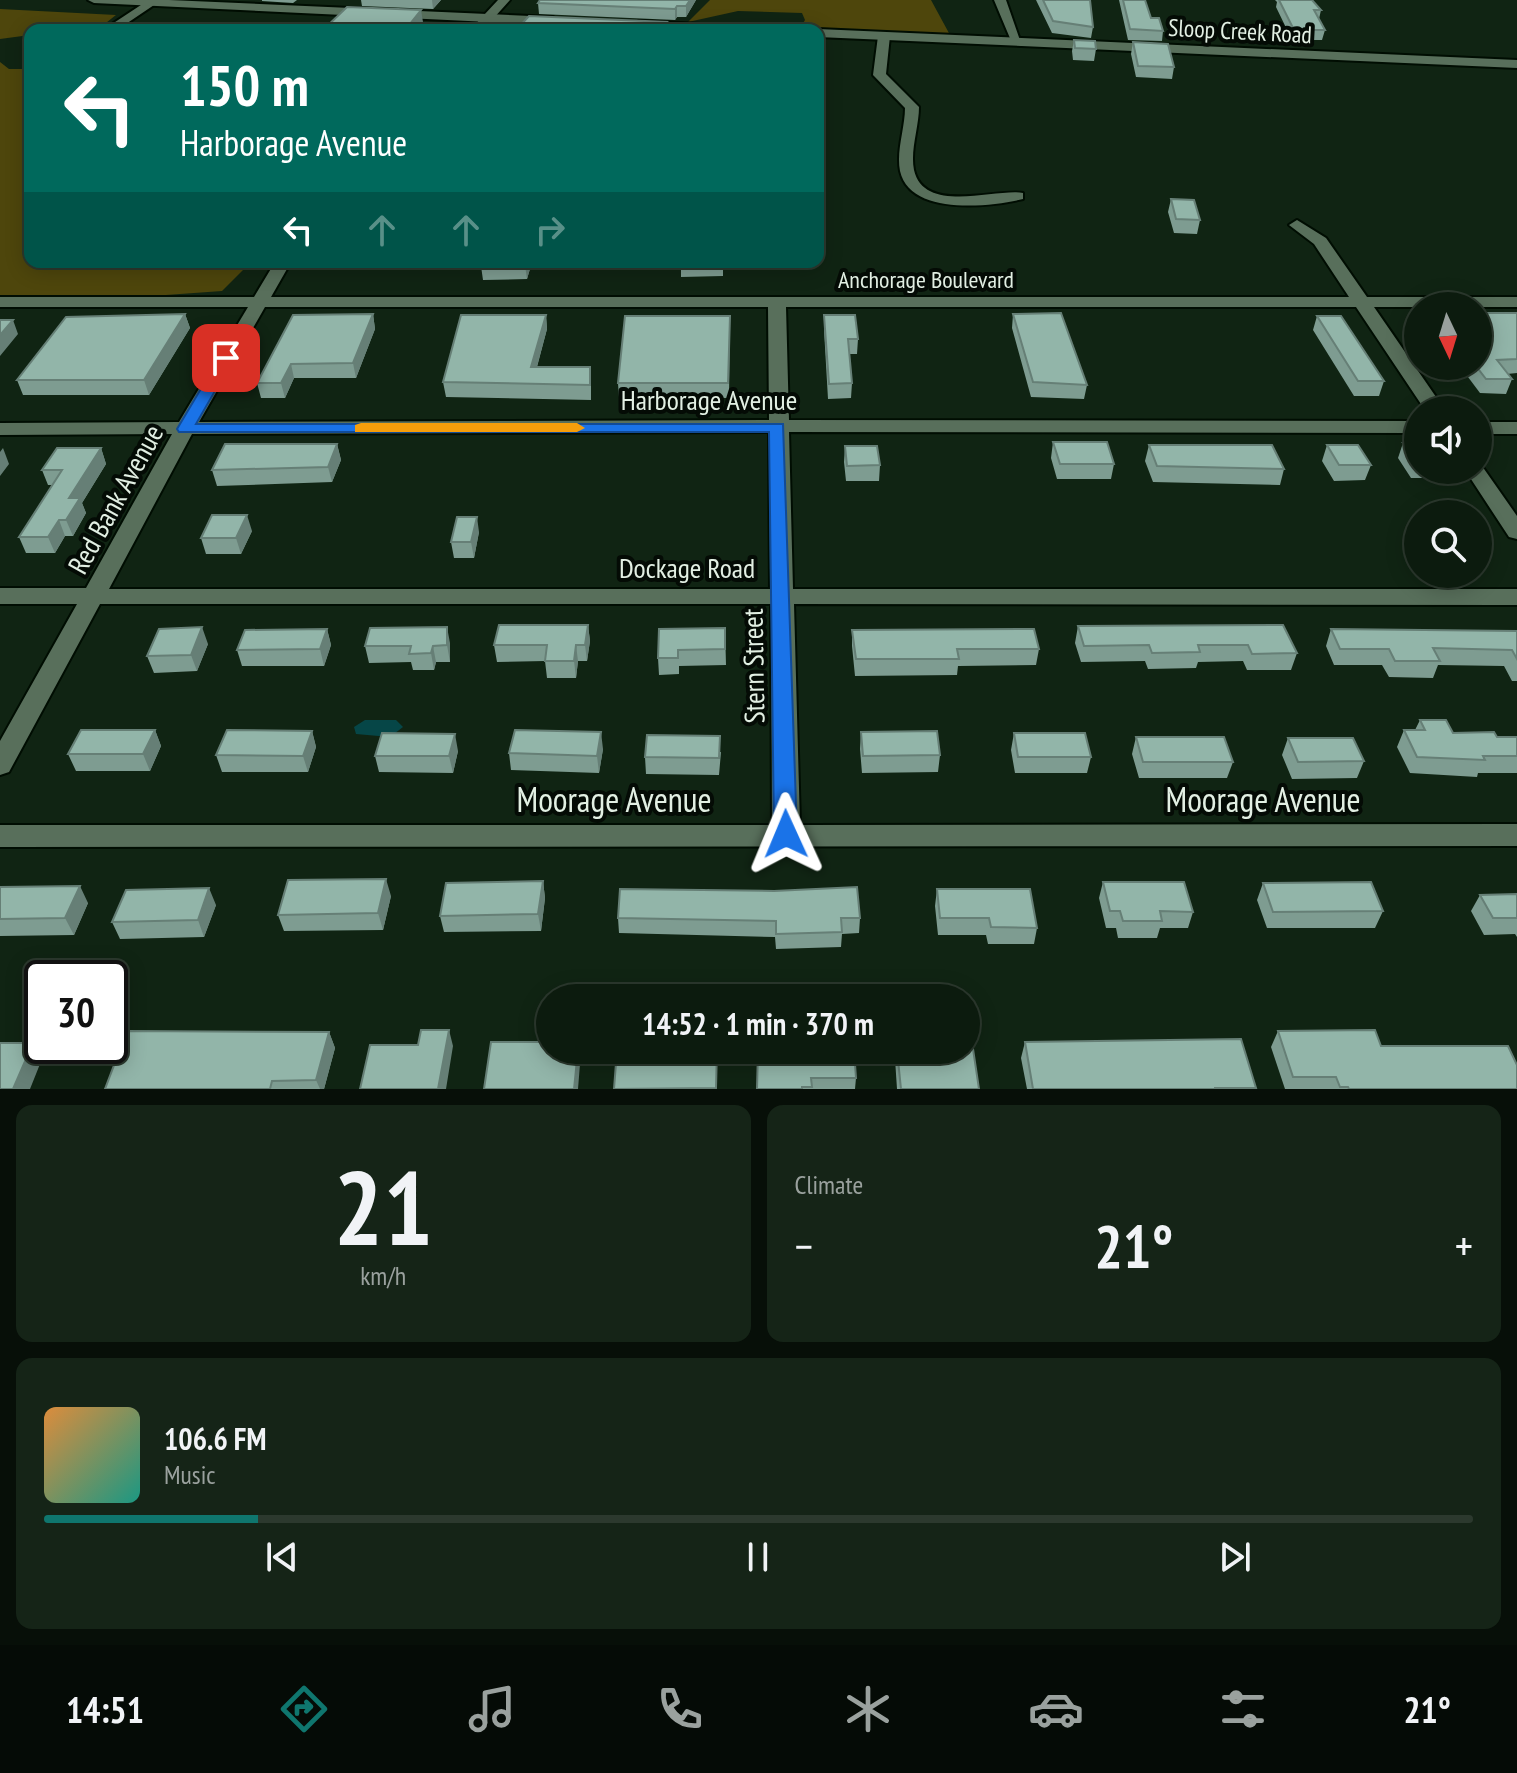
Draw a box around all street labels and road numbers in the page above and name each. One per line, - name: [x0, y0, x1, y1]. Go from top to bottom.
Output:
- street label: Sloop Creek Road: [1167, 12, 1313, 50]
- street label: Anchorage Boulevard: [838, 264, 1014, 295]
- street label: Harborage Avenue: [621, 381, 797, 418]
- street label: Red Bank Avenue: [59, 418, 171, 580]
- street label: Dockage Road: [619, 549, 755, 586]
- street label: Stern Street: [733, 608, 772, 724]
- street label: Moorage Avenue: [517, 777, 711, 821]
- street label: Moorage Avenue: [1166, 777, 1360, 821]

